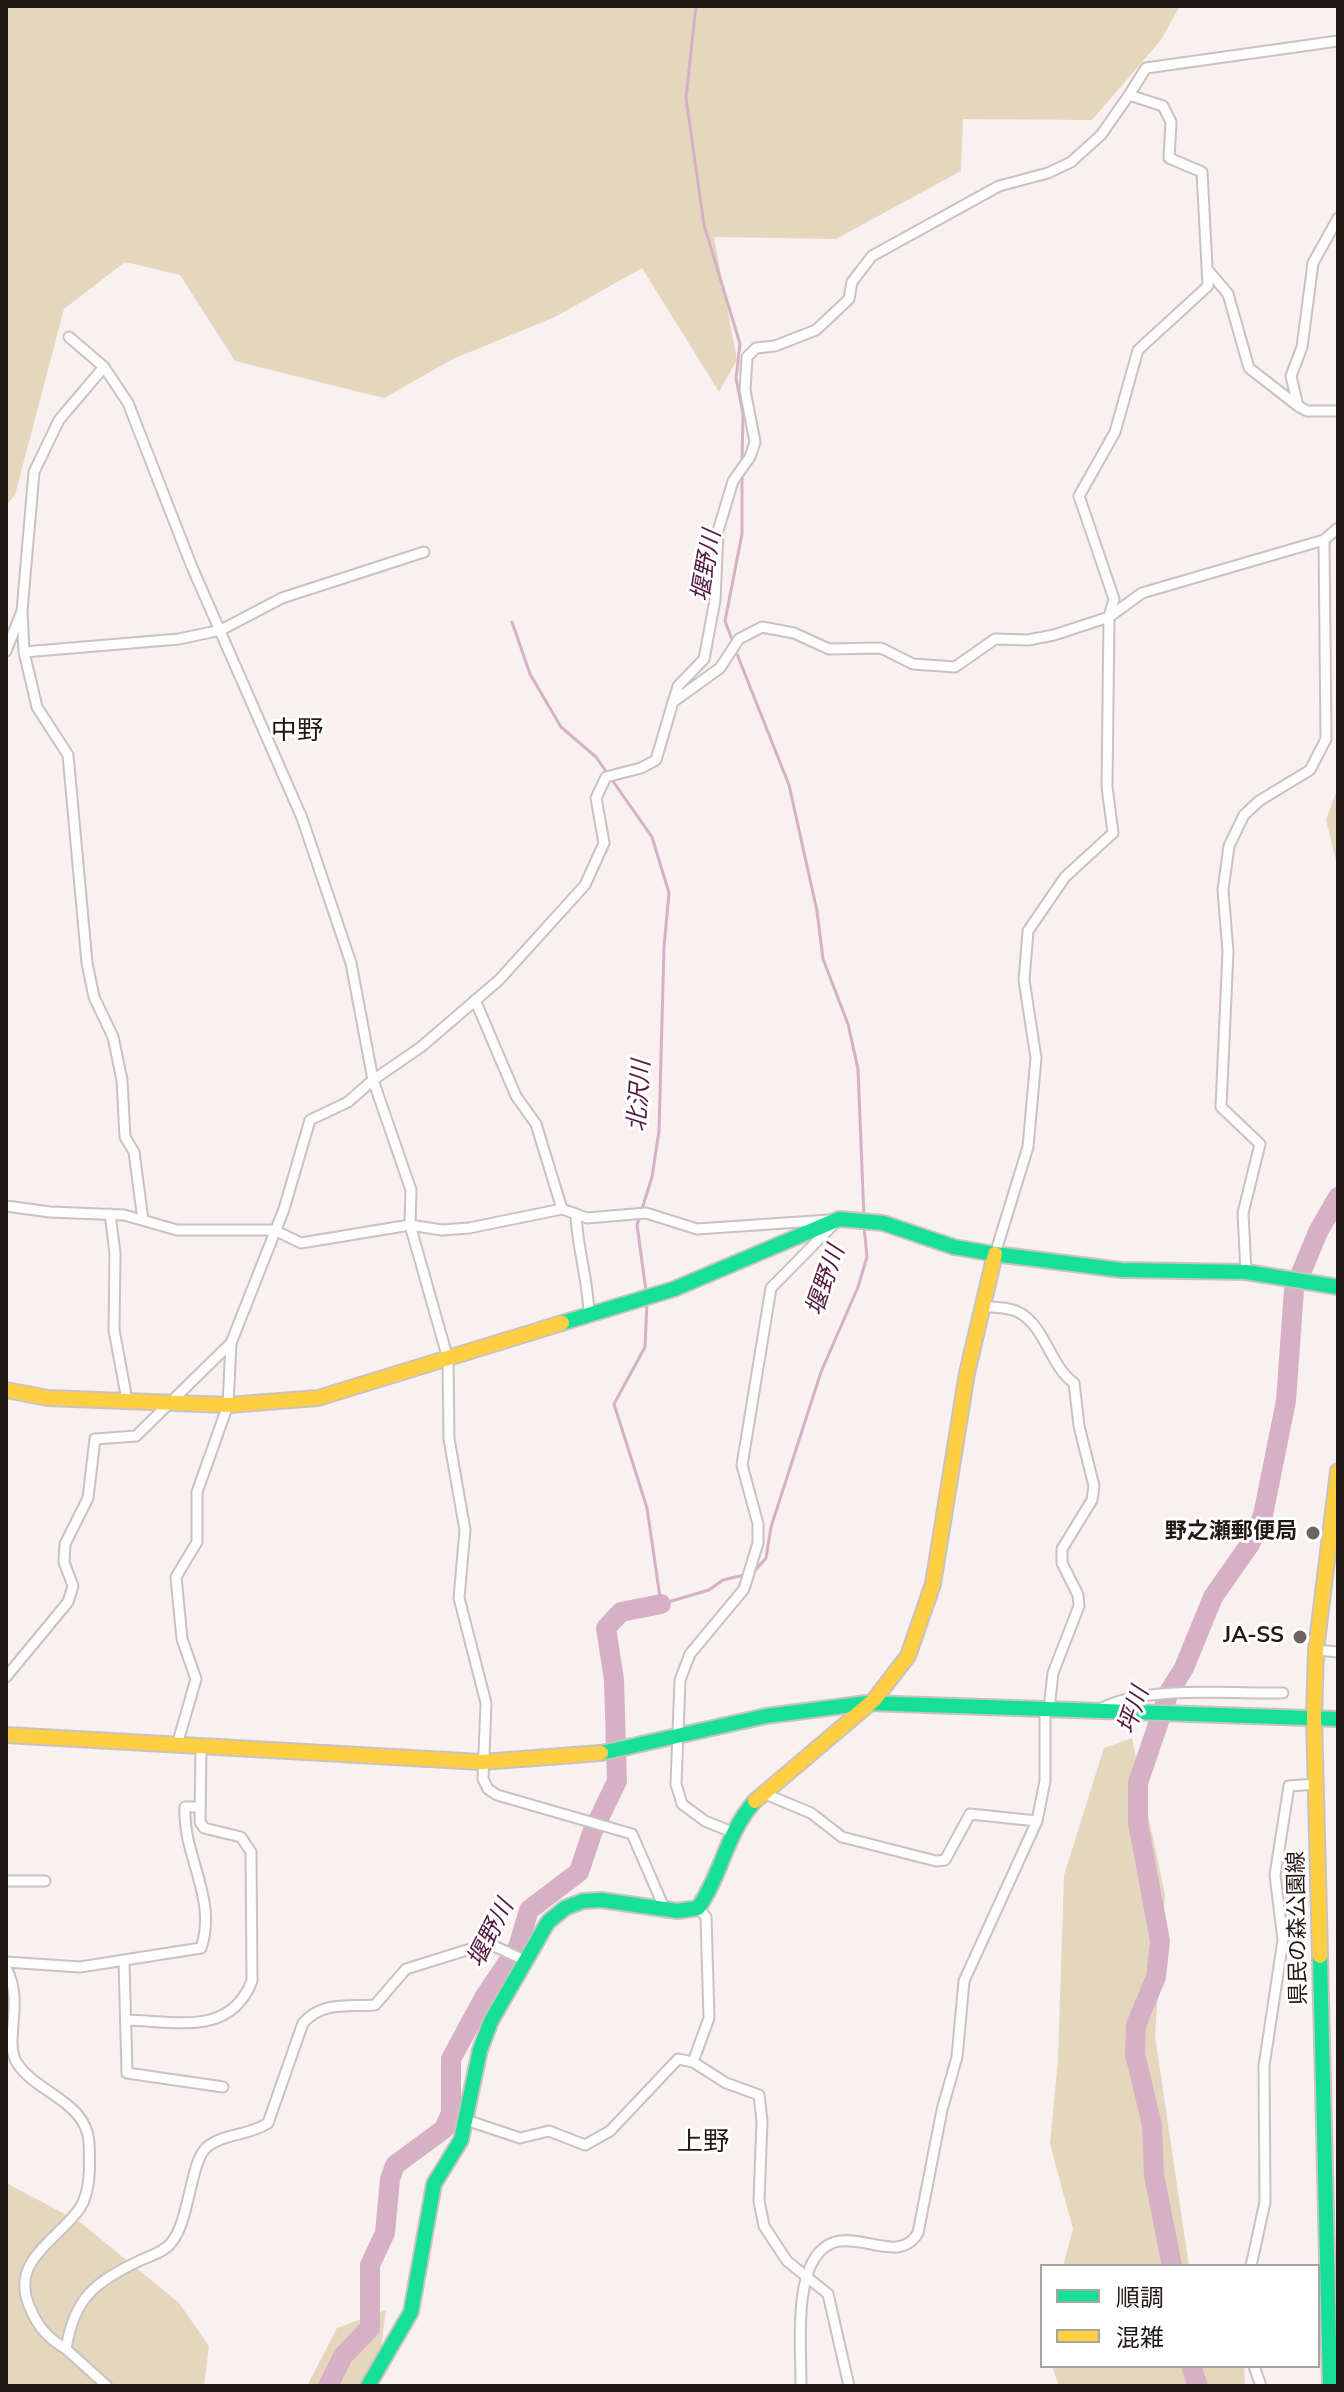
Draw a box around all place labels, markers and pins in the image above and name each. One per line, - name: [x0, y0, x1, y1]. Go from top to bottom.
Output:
- place label: 野之瀬郵便局: [1165, 1520, 1297, 1546]
- marker: 野之瀬郵便局: [1304, 1524, 1322, 1542]
- place label: JA-SS: [1223, 1624, 1284, 1650]
- marker: JA-SS: [1291, 1628, 1309, 1646]

